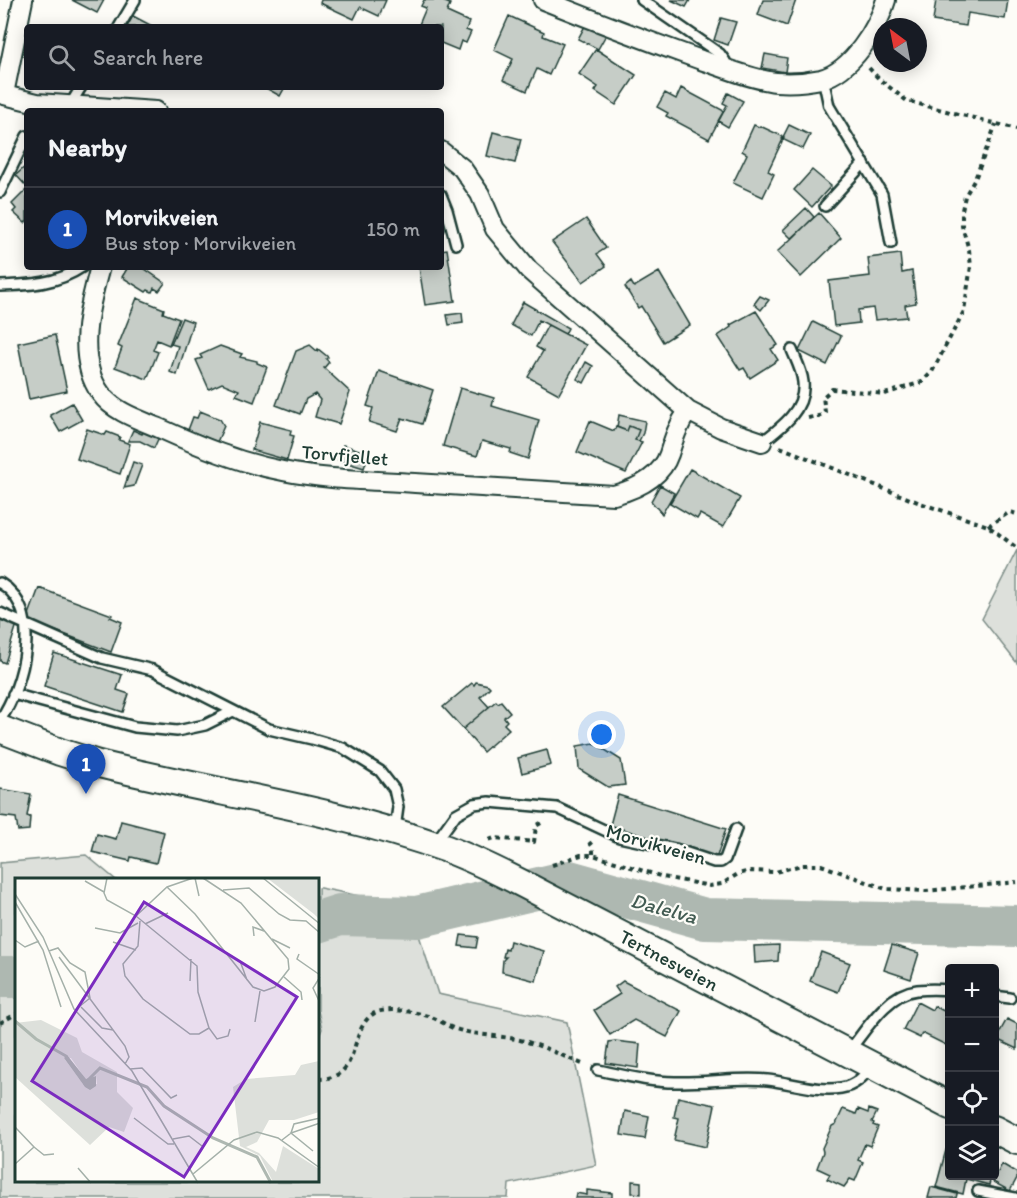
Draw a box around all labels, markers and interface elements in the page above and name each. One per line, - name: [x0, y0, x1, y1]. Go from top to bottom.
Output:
- north arrow: [873, 18, 927, 72]
- search box: [24, 24, 444, 90]
- icon: search: [45, 41, 78, 74]
- text: Search here: [93, 44, 203, 71]
- text: Nearby: [48, 131, 127, 163]
- text: Morvikveien: [105, 204, 218, 231]
- text: 1: [63, 217, 72, 241]
- text: 150 m: [367, 217, 420, 241]
- text: Bus stop · Morvikveien: [105, 231, 296, 255]
- street label: Torvfjellet: [301, 439, 389, 471]
- your location: [587, 720, 616, 749]
- pin: 1: [66, 744, 106, 794]
- street label: Morvikveien: [603, 818, 709, 870]
- inset map: [15, 878, 320, 1183]
- water label: Dalelva: [628, 887, 700, 929]
- street label: Tertnesveien: [615, 924, 723, 996]
- map controls: [945, 964, 999, 1180]
- button: +: [945, 964, 999, 1018]
- button: −: [945, 1018, 999, 1072]
- button: locate: [945, 1072, 999, 1126]
- button: layers: [945, 1126, 999, 1180]

